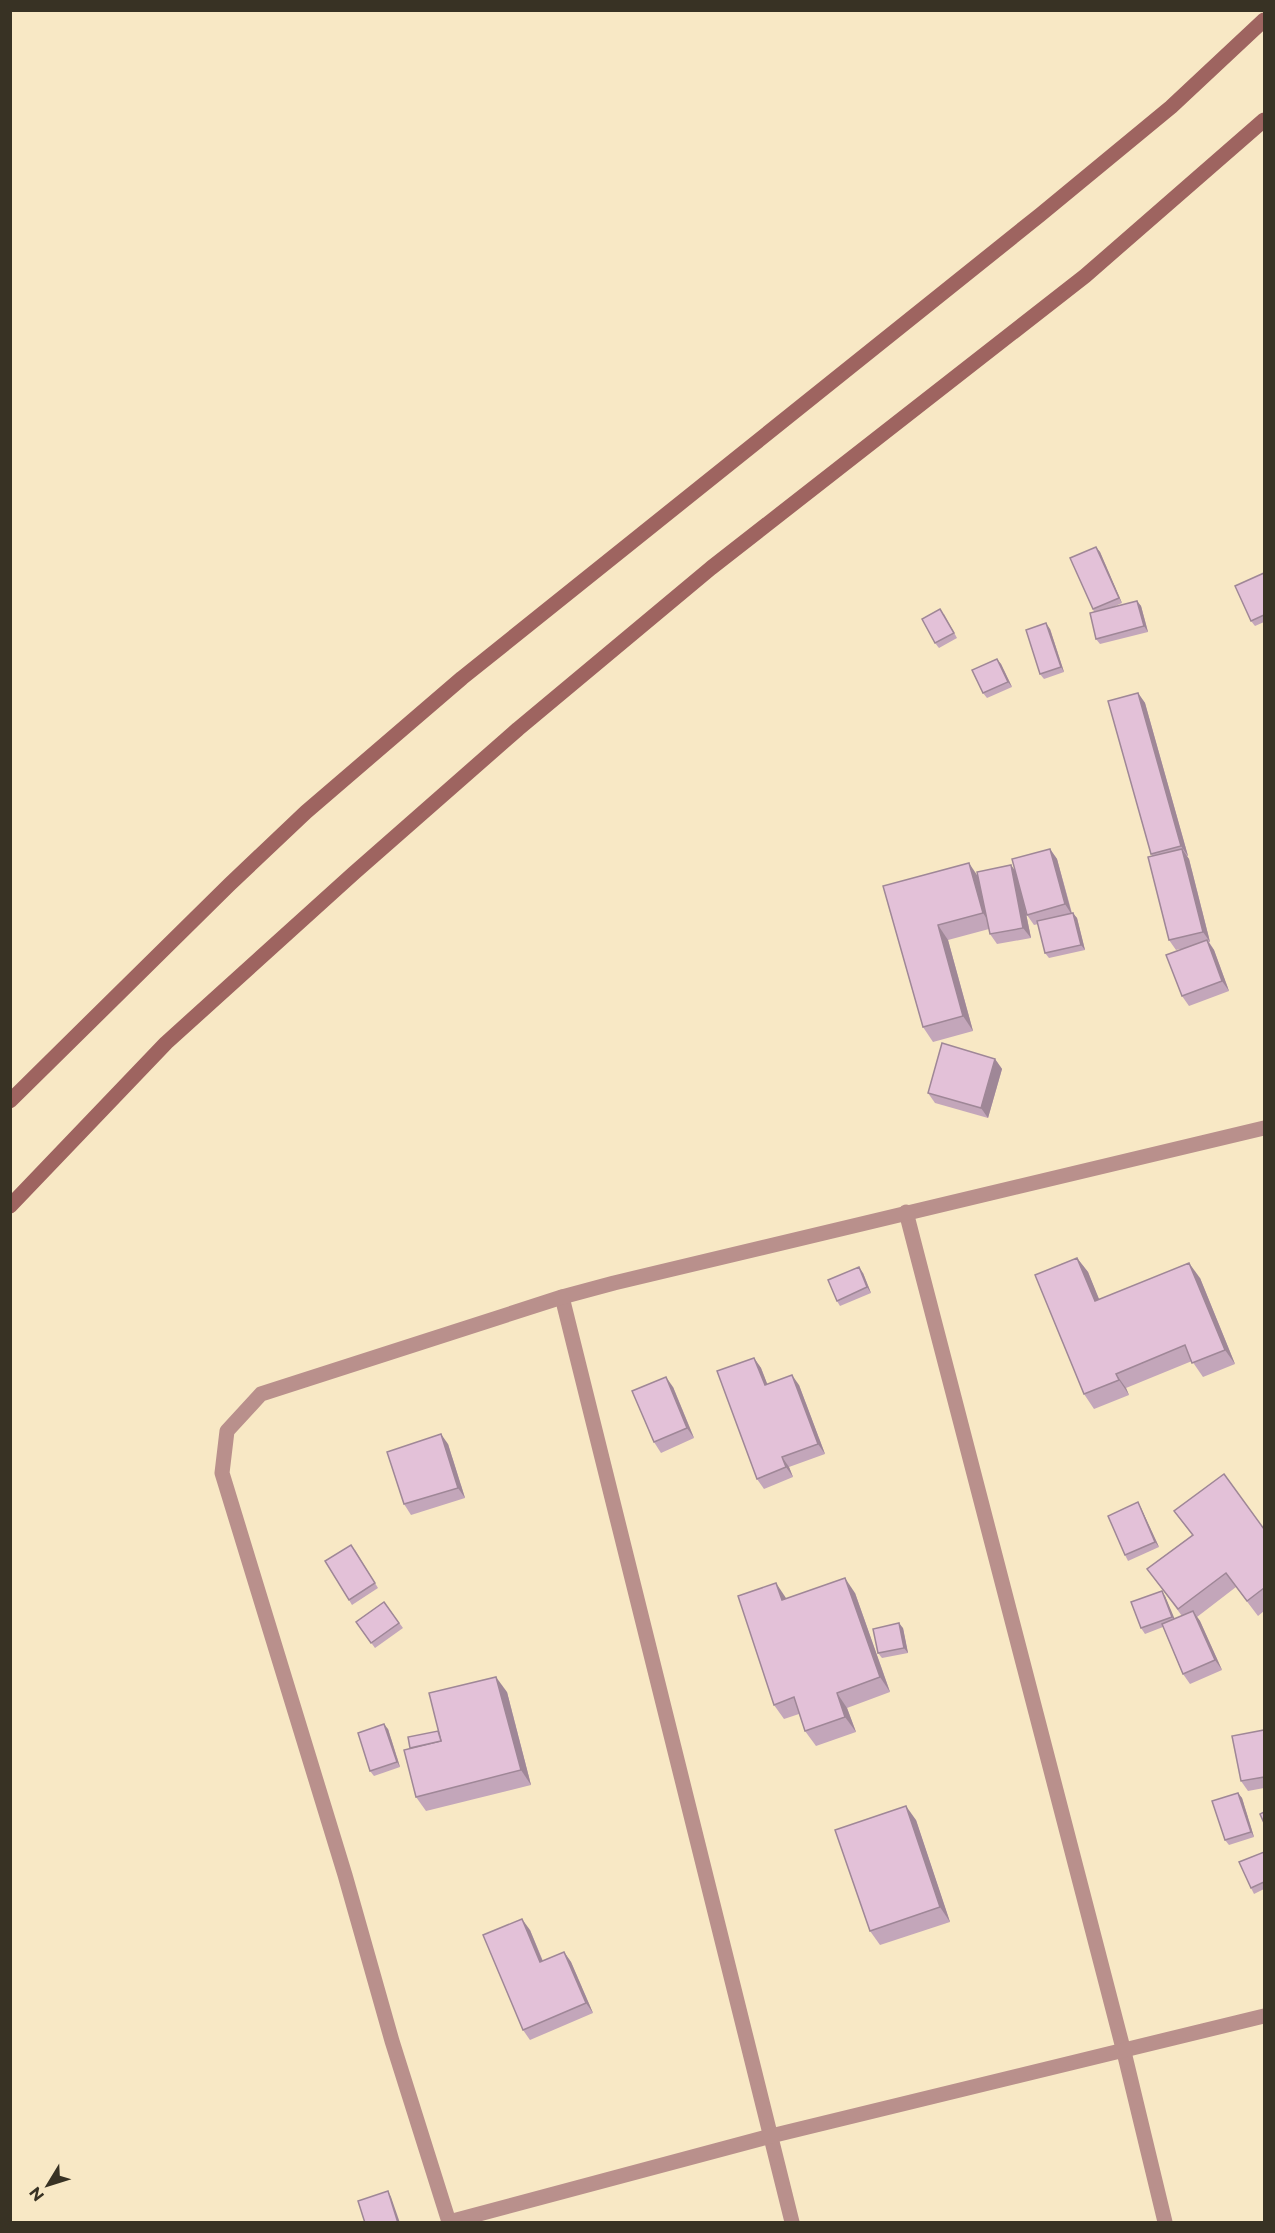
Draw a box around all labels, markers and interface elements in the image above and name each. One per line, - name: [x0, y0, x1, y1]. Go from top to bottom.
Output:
- north arrow: [18, 2155, 78, 2215]
- text: N: [25, 2183, 48, 2205]

